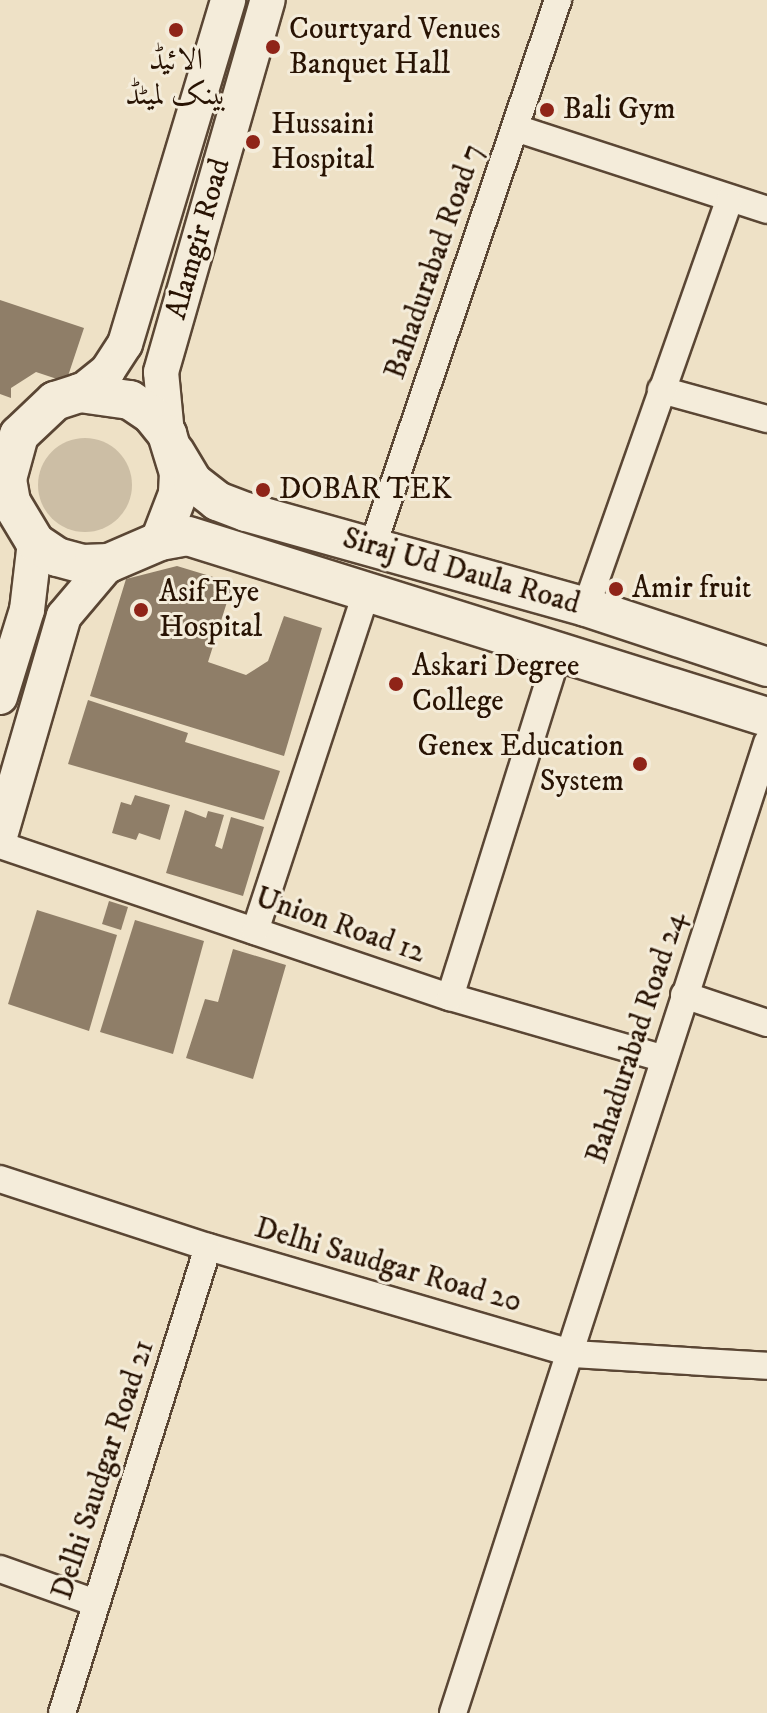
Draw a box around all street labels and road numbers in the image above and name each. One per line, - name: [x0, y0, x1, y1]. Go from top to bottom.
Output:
- street label: Bahadurabad Road 7: [378, 140, 492, 384]
- street label: Alamgir Road: [159, 155, 239, 323]
- street label: Siraj Ud Daula Road: [338, 521, 584, 623]
- street label: Union Road 12: [250, 880, 430, 972]
- street label: Bahadurabad Road 24: [579, 908, 695, 1168]
- street label: Delhi Saudgar Road 20: [250, 1211, 526, 1321]
- street label: Delhi Saudgar Road 21: [45, 1336, 163, 1604]

